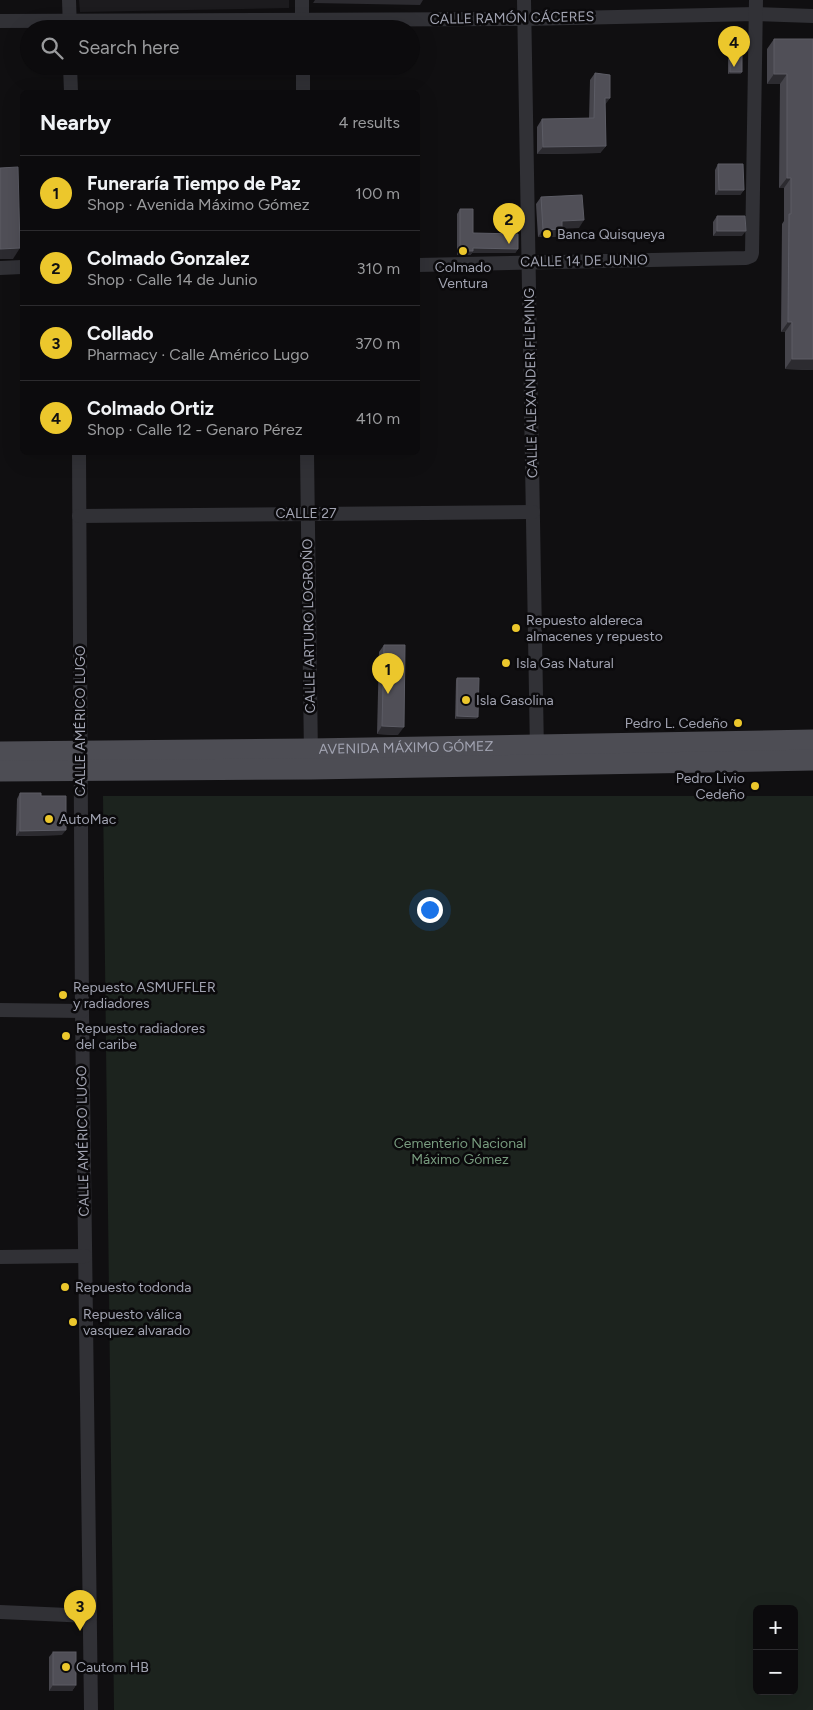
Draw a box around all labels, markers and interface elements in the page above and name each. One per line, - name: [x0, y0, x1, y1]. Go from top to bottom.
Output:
- street label: CALLE RAMÓN CÁCERES: [429, 8, 595, 28]
- search box: [20, 20, 420, 75]
- pin: 4: [718, 26, 750, 67]
- icon: search: [38, 34, 66, 62]
- text: Search here: [78, 36, 180, 59]
- text: Nearby: [40, 110, 111, 135]
- text: 4 results: [339, 113, 400, 132]
- text: Funeraría Tiempo de Paz: [87, 172, 301, 195]
- text: 1: [53, 184, 59, 203]
- text: 100 m: [355, 184, 400, 203]
- text: Shop · Avenida Máximo Gómez: [87, 195, 310, 214]
- pin: 2: [493, 203, 525, 244]
- place label: Banca Quisqueya: [557, 226, 665, 243]
- marker: Banca Quisqueya: [541, 228, 553, 240]
- marker: Colmado Ventura: [457, 245, 469, 257]
- text: Colmado Gonzalez: [87, 247, 249, 270]
- street label: CALLE 14 DE JUNIO: [520, 251, 648, 271]
- text: 2: [51, 259, 61, 278]
- text: 310 m: [357, 259, 400, 278]
- place label: Colmado Ventura: [435, 259, 491, 292]
- text: Shop · Calle 14 de Junio: [87, 270, 258, 289]
- street label: CALLE ALEXANDER FLEMING: [521, 287, 541, 478]
- text: Collado: [87, 322, 154, 345]
- text: 3: [52, 334, 60, 353]
- text: 370 m: [355, 334, 400, 353]
- text: Pharmacy · Calle Américo Lugo: [87, 345, 309, 364]
- text: Colmado Ortiz: [87, 397, 214, 420]
- text: 4: [51, 409, 61, 428]
- text: 410 m: [356, 409, 400, 428]
- text: Shop · Calle 12 - Genaro Pérez: [87, 420, 303, 439]
- street label: CALLE 27: [275, 505, 337, 522]
- street label: CALLE ARTURO LOGROÑO: [299, 538, 319, 713]
- place label: Repuesto aldereca almacenes y repuesto: [526, 612, 663, 645]
- marker: Repuesto aldereca almacenes y repuesto: [510, 622, 522, 634]
- street label: CALLE AMÉRICO LUGO: [72, 645, 89, 797]
- pin: 1: [372, 653, 404, 694]
- place label: Isla Gas Natural: [516, 655, 614, 672]
- marker: Isla Gas Natural: [500, 657, 512, 669]
- place label: Isla Gasolina: [476, 692, 554, 709]
- marker: Isla Gasolina: [460, 694, 472, 706]
- place label: Pedro L. Cedeño: [625, 715, 728, 732]
- marker: Pedro L. Cedeño: [732, 717, 744, 729]
- street label: AVENIDA MÁXIMO GÓMEZ: [318, 737, 493, 757]
- place label: Pedro Livio Cedeño: [676, 770, 745, 803]
- marker: Pedro Livio Cedeño: [749, 780, 761, 792]
- place label: AutoMac: [59, 811, 117, 828]
- marker: AutoMac: [43, 813, 55, 825]
- your location: [417, 897, 443, 923]
- place label: Repuesto ASMUFFLER y radiadores: [73, 979, 216, 1012]
- marker: Repuesto ASMUFFLER y radiadores: [57, 989, 69, 1001]
- place label: Repuesto radiadores del caribe: [76, 1020, 205, 1053]
- marker: Repuesto radiadores del caribe: [60, 1030, 72, 1042]
- street label: CALLE AMÉRICO LUGO: [73, 1065, 93, 1217]
- park label: Cementerio Nacional Máximo Gómez: [394, 1135, 526, 1168]
- place label: Repuesto todonda: [75, 1279, 191, 1296]
- marker: Repuesto todonda: [59, 1281, 71, 1293]
- place label: Repuesto válica vasquez alvarado: [83, 1306, 190, 1339]
- marker: Repuesto válica vasquez alvarado: [67, 1316, 79, 1328]
- pin: 3: [64, 1590, 96, 1631]
- map controls: [753, 1605, 798, 1695]
- button: +: [753, 1605, 798, 1650]
- button: −: [753, 1650, 798, 1695]
- place label: Cautom HB: [76, 1659, 149, 1676]
- marker: Cautom HB: [60, 1661, 72, 1673]

